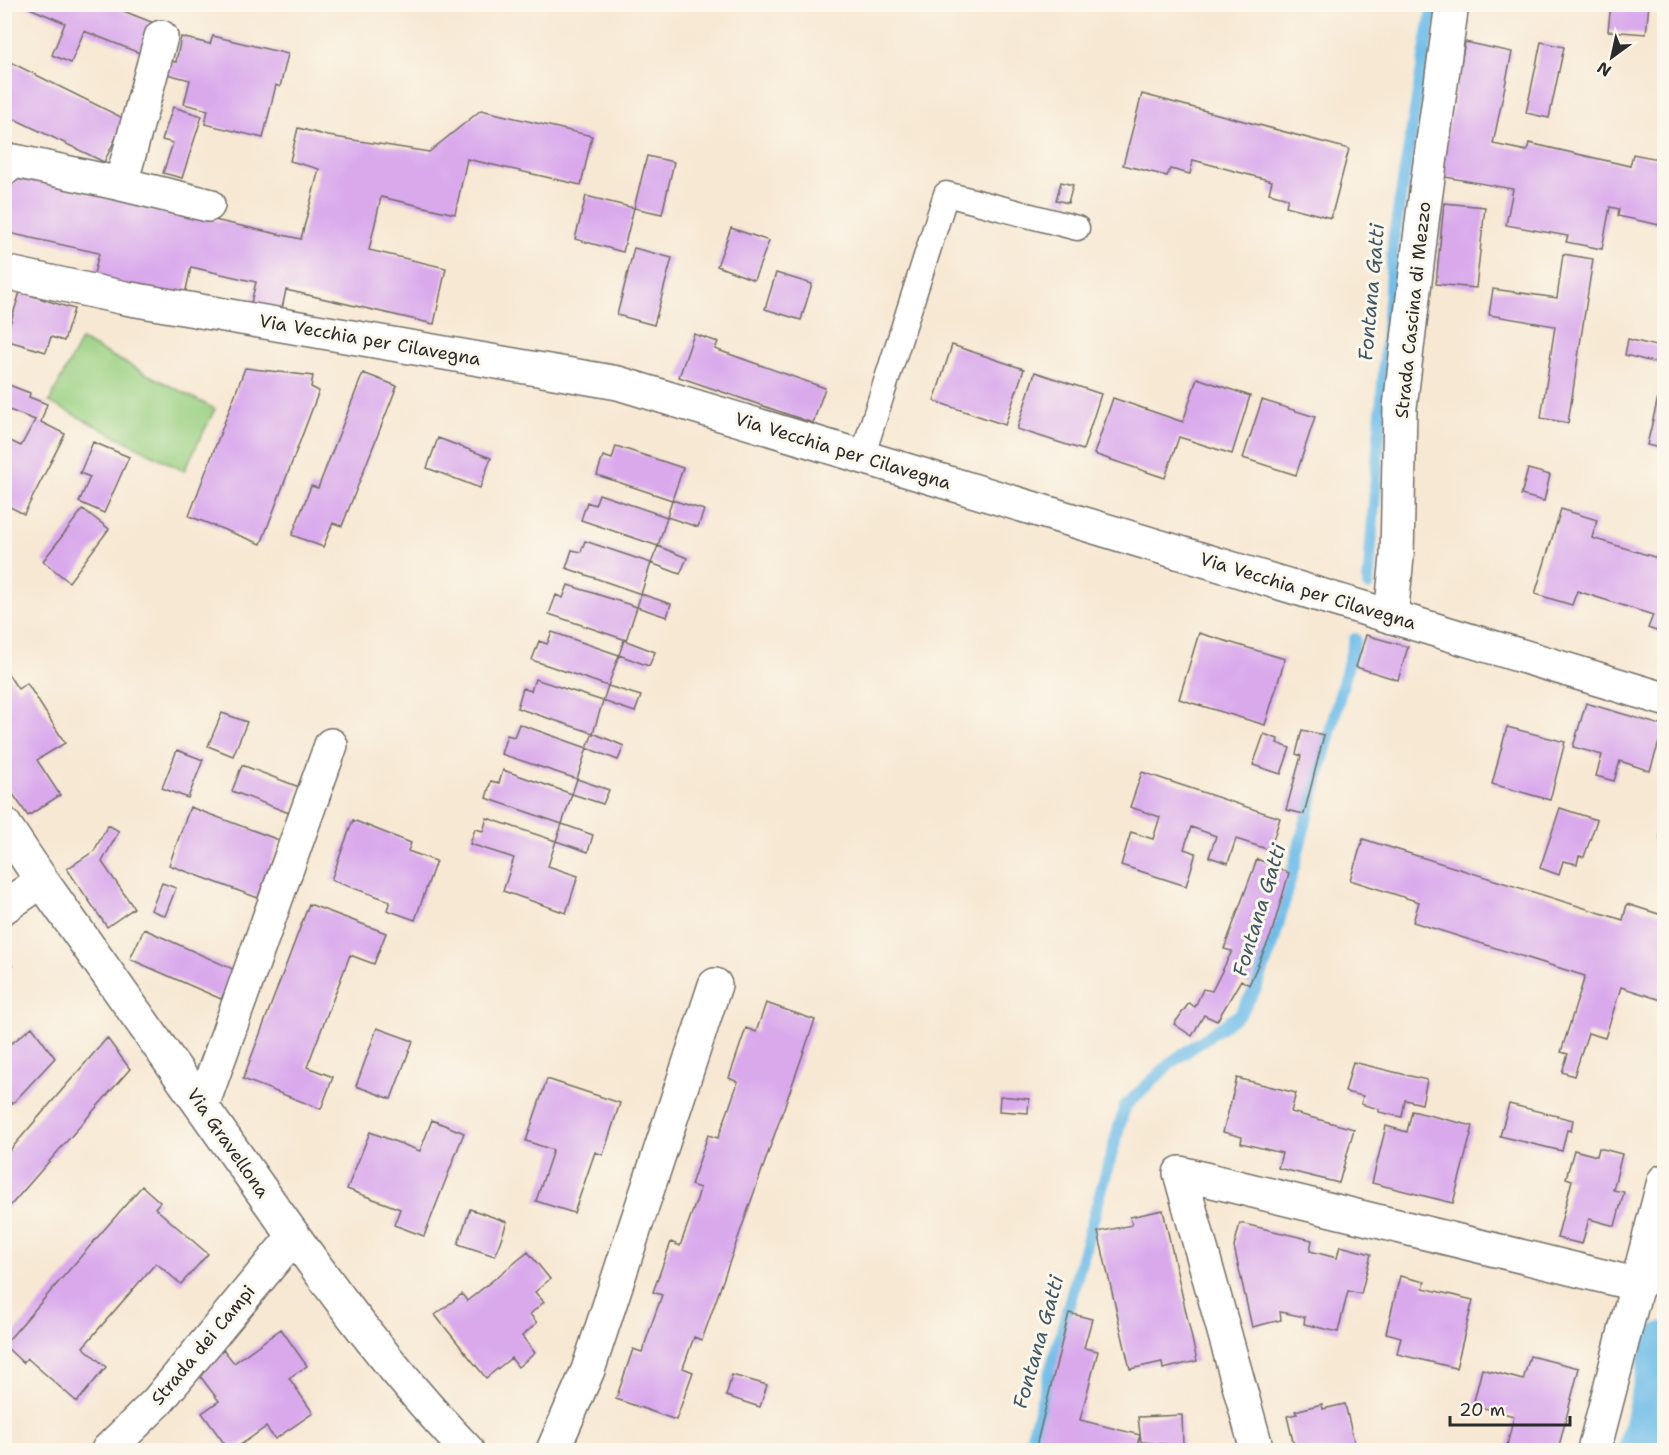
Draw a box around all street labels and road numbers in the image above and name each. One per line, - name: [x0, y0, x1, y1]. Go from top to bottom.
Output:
- street label: Strada Cascina di Mezzo: [1390, 200, 1436, 420]
- street label: Via Vecchia per Cilavegna: [257, 309, 483, 371]
- street label: Via Vecchia per Cilavegna: [732, 407, 954, 495]
- street label: Via Vecchia per Cilavegna: [1197, 547, 1419, 635]
- street label: Via Gravellona: [181, 1083, 275, 1203]
- street label: Strada dei Campi: [146, 1280, 260, 1410]

